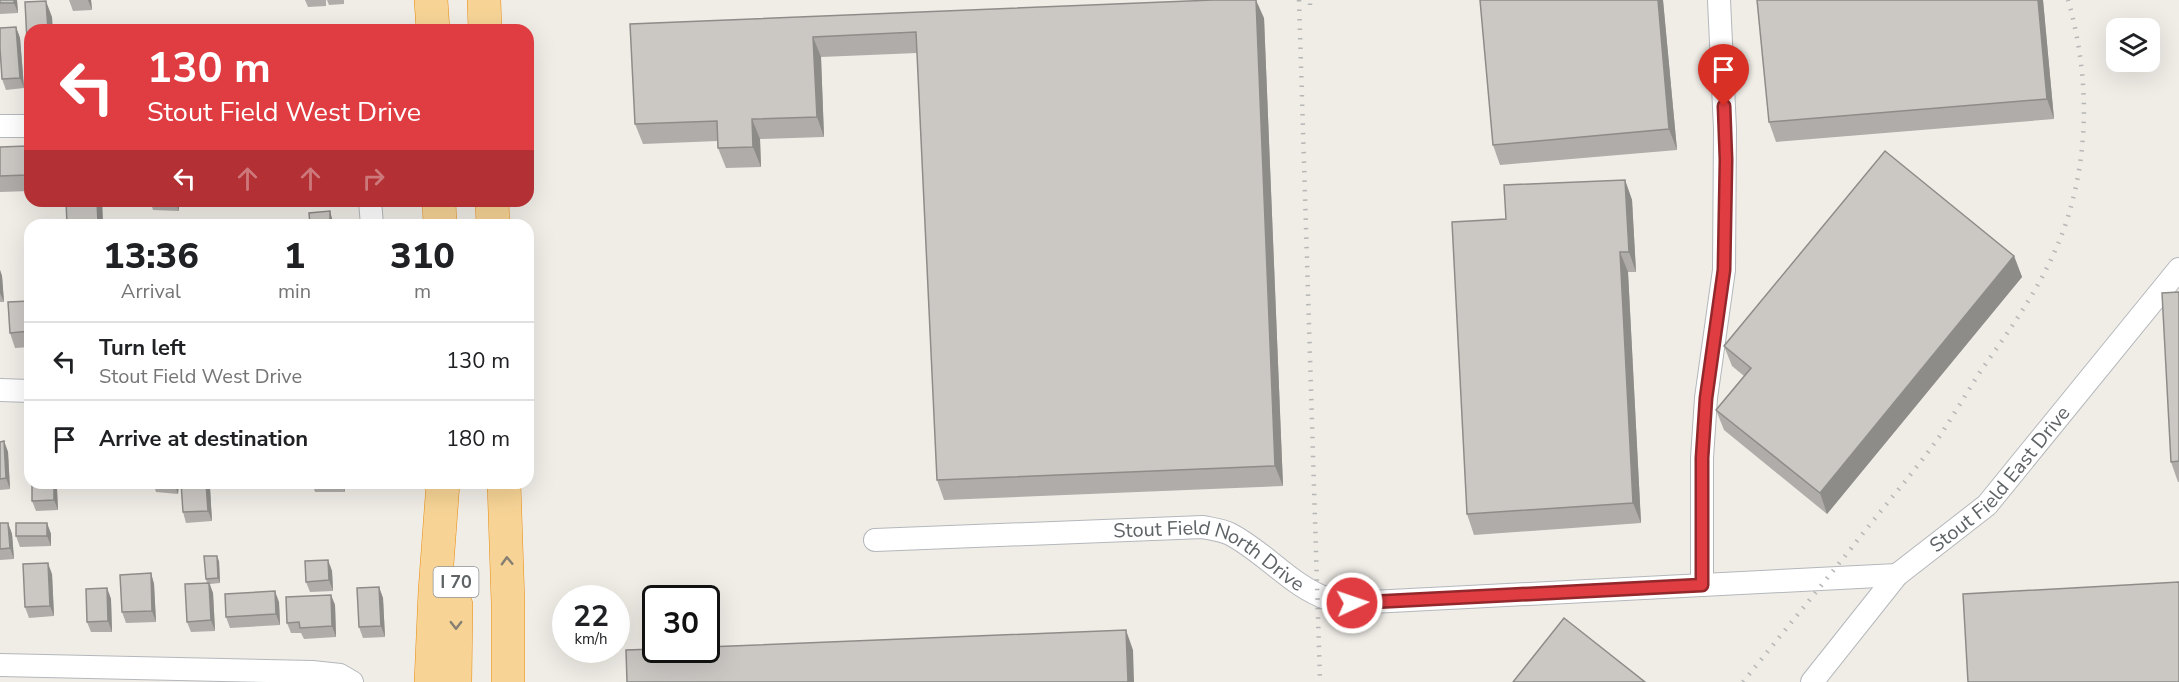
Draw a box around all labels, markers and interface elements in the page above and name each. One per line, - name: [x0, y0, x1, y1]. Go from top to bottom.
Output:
- map controls: [2106, 18, 2160, 72]
- button: layers: [2106, 18, 2160, 72]
- text: 130 m: [147, 40, 271, 97]
- pin: [1698, 44, 1749, 106]
- icon: left: [48, 48, 126, 126]
- icon: arrive: [1707, 53, 1740, 86]
- text: Stout Field West Drive: [147, 94, 421, 131]
- icon: left: [168, 162, 201, 195]
- icon: ahead: [231, 162, 264, 195]
- icon: ahead: [294, 162, 327, 195]
- icon: right: [357, 162, 390, 195]
- text: 13:36: [103, 232, 199, 281]
- text: 1: [284, 232, 305, 281]
- text: 310: [390, 232, 455, 281]
- text: Arrival: [121, 278, 181, 305]
- text: min: [278, 278, 311, 305]
- text: m: [414, 278, 431, 305]
- text: Turn left: [99, 333, 186, 363]
- icon: left: [48, 345, 81, 378]
- text: 130 m: [446, 346, 510, 376]
- text: Stout Field West Drive: [99, 363, 302, 390]
- street label: Stout Field East Drive: [1924, 400, 2076, 558]
- icon: arrive: [48, 423, 81, 456]
- text: Arrive at destination: [99, 424, 308, 454]
- text: 180 m: [446, 424, 510, 454]
- street label: Stout Field North Drive: [1113, 513, 1310, 597]
- one-way arrow: [500, 556, 513, 565]
- road number: I 70: [434, 567, 478, 597]
- position arrow: [1320, 571, 1384, 635]
- speed limit sign: 30: [642, 585, 720, 663]
- text: 22: [573, 596, 609, 637]
- one-way arrow: [450, 621, 462, 630]
- text: km/h: [574, 629, 608, 649]

